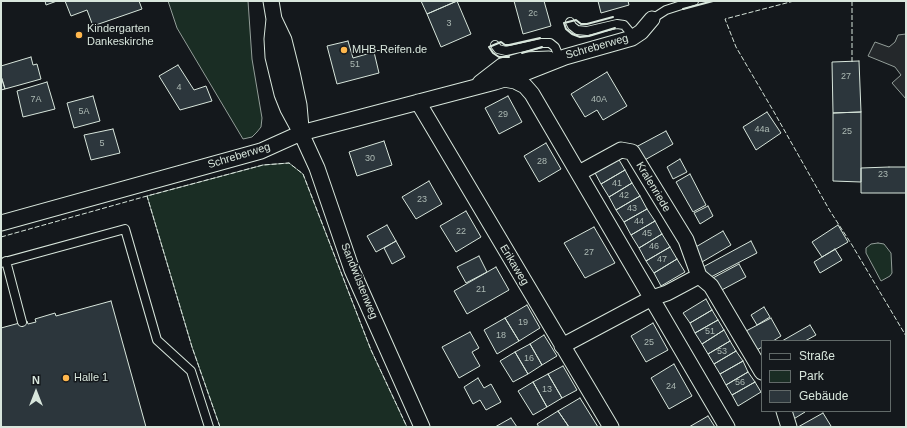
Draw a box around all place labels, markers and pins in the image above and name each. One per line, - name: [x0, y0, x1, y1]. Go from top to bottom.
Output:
- place label: Kindergarten Dankeskirche: [87, 22, 154, 48]
- marker: Kindergarten Dankeskirche: [74, 30, 84, 40]
- place label: MHB-Reifen.de: [352, 43, 427, 57]
- marker: MHB-Reifen.de: [339, 45, 349, 55]
- place label: Halle 1: [74, 371, 108, 385]
- marker: Halle 1: [61, 373, 71, 383]

